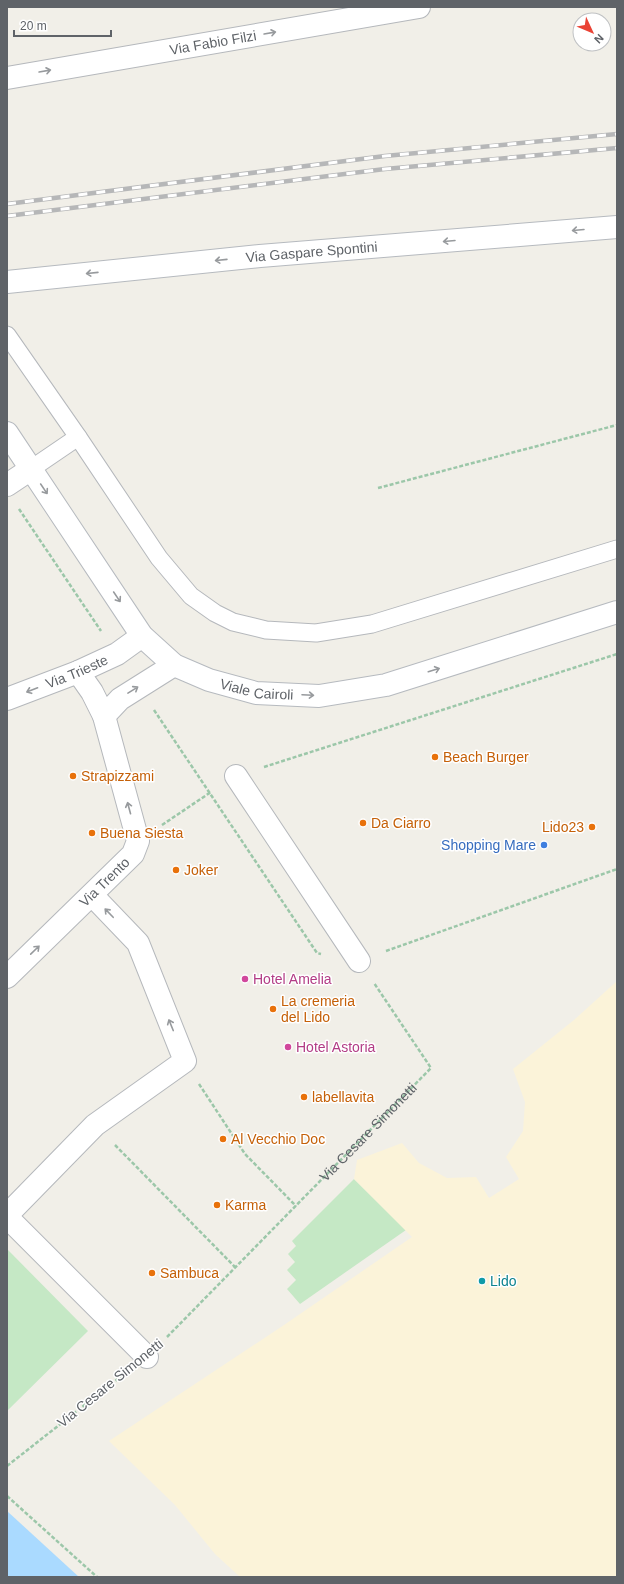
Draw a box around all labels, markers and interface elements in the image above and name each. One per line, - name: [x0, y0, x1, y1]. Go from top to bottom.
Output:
- scale bar: [14, 12, 111, 38]
- north arrow: [572, 12, 612, 52]
- text: 20 m: [20, 19, 47, 33]
- street label: Via Fabio Filzi: [168, 27, 258, 58]
- one-way arrow: [263, 28, 276, 36]
- text: N: [592, 32, 606, 46]
- one-way arrow: [39, 67, 52, 75]
- one-way arrow: [572, 227, 585, 234]
- one-way arrow: [443, 237, 456, 245]
- street label: Via Gaspare Spontini: [245, 238, 378, 265]
- one-way arrow: [215, 257, 228, 264]
- one-way arrow: [86, 269, 99, 277]
- one-way arrow: [40, 483, 48, 494]
- one-way arrow: [113, 591, 121, 603]
- street label: Via Trieste: [43, 651, 111, 692]
- one-way arrow: [428, 665, 440, 673]
- street label: Viale Cairoli: [218, 675, 294, 703]
- one-way arrow: [27, 686, 39, 694]
- one-way arrow: [127, 686, 139, 694]
- one-way arrow: [301, 692, 314, 699]
- place label: Beach Burger: [443, 749, 529, 765]
- marker: Beach Burger: [430, 752, 440, 762]
- place label: Strapizzami: [81, 768, 154, 784]
- marker: Strapizzami: [68, 771, 78, 781]
- one-way arrow: [125, 801, 132, 814]
- place label: Da Ciarro: [371, 815, 431, 831]
- marker: Da Ciarro: [358, 818, 368, 828]
- place label: Lido23: [542, 819, 584, 835]
- marker: Lido23: [587, 822, 597, 832]
- place label: Buena Siesta: [100, 825, 183, 841]
- marker: Buena Siesta: [87, 828, 97, 838]
- place label: Shopping Mare: [441, 837, 536, 853]
- marker: Shopping Mare: [539, 840, 549, 850]
- street label: Via Trento: [76, 854, 133, 910]
- place label: Joker: [184, 862, 219, 878]
- marker: Joker: [171, 865, 181, 875]
- one-way arrow: [104, 908, 114, 918]
- one-way arrow: [30, 945, 40, 955]
- place label: Hotel Amelia: [253, 971, 332, 987]
- marker: Hotel Amelia: [240, 974, 250, 984]
- place label: La cremeria del Lido: [281, 993, 355, 1025]
- marker: La cremeria del Lido: [268, 1004, 278, 1014]
- one-way arrow: [166, 1020, 174, 1032]
- place label: Hotel Astoria: [296, 1039, 376, 1055]
- marker: Hotel Astoria: [283, 1042, 293, 1052]
- street label: Via Cesare Simonetti: [316, 1080, 420, 1185]
- place label: labellavita: [312, 1089, 374, 1105]
- marker: labellavita: [299, 1092, 309, 1102]
- place label: Al Vecchio Doc: [231, 1131, 325, 1147]
- marker: Al Vecchio Doc: [218, 1134, 228, 1144]
- place label: Karma: [225, 1197, 266, 1213]
- marker: Karma: [212, 1200, 222, 1210]
- place label: Sambuca: [160, 1265, 219, 1281]
- marker: Sambuca: [147, 1268, 157, 1278]
- place label: Lido: [490, 1273, 517, 1289]
- marker: Lido: [477, 1276, 487, 1286]
- street label: Via Cesare Simonetti: [54, 1335, 166, 1431]

